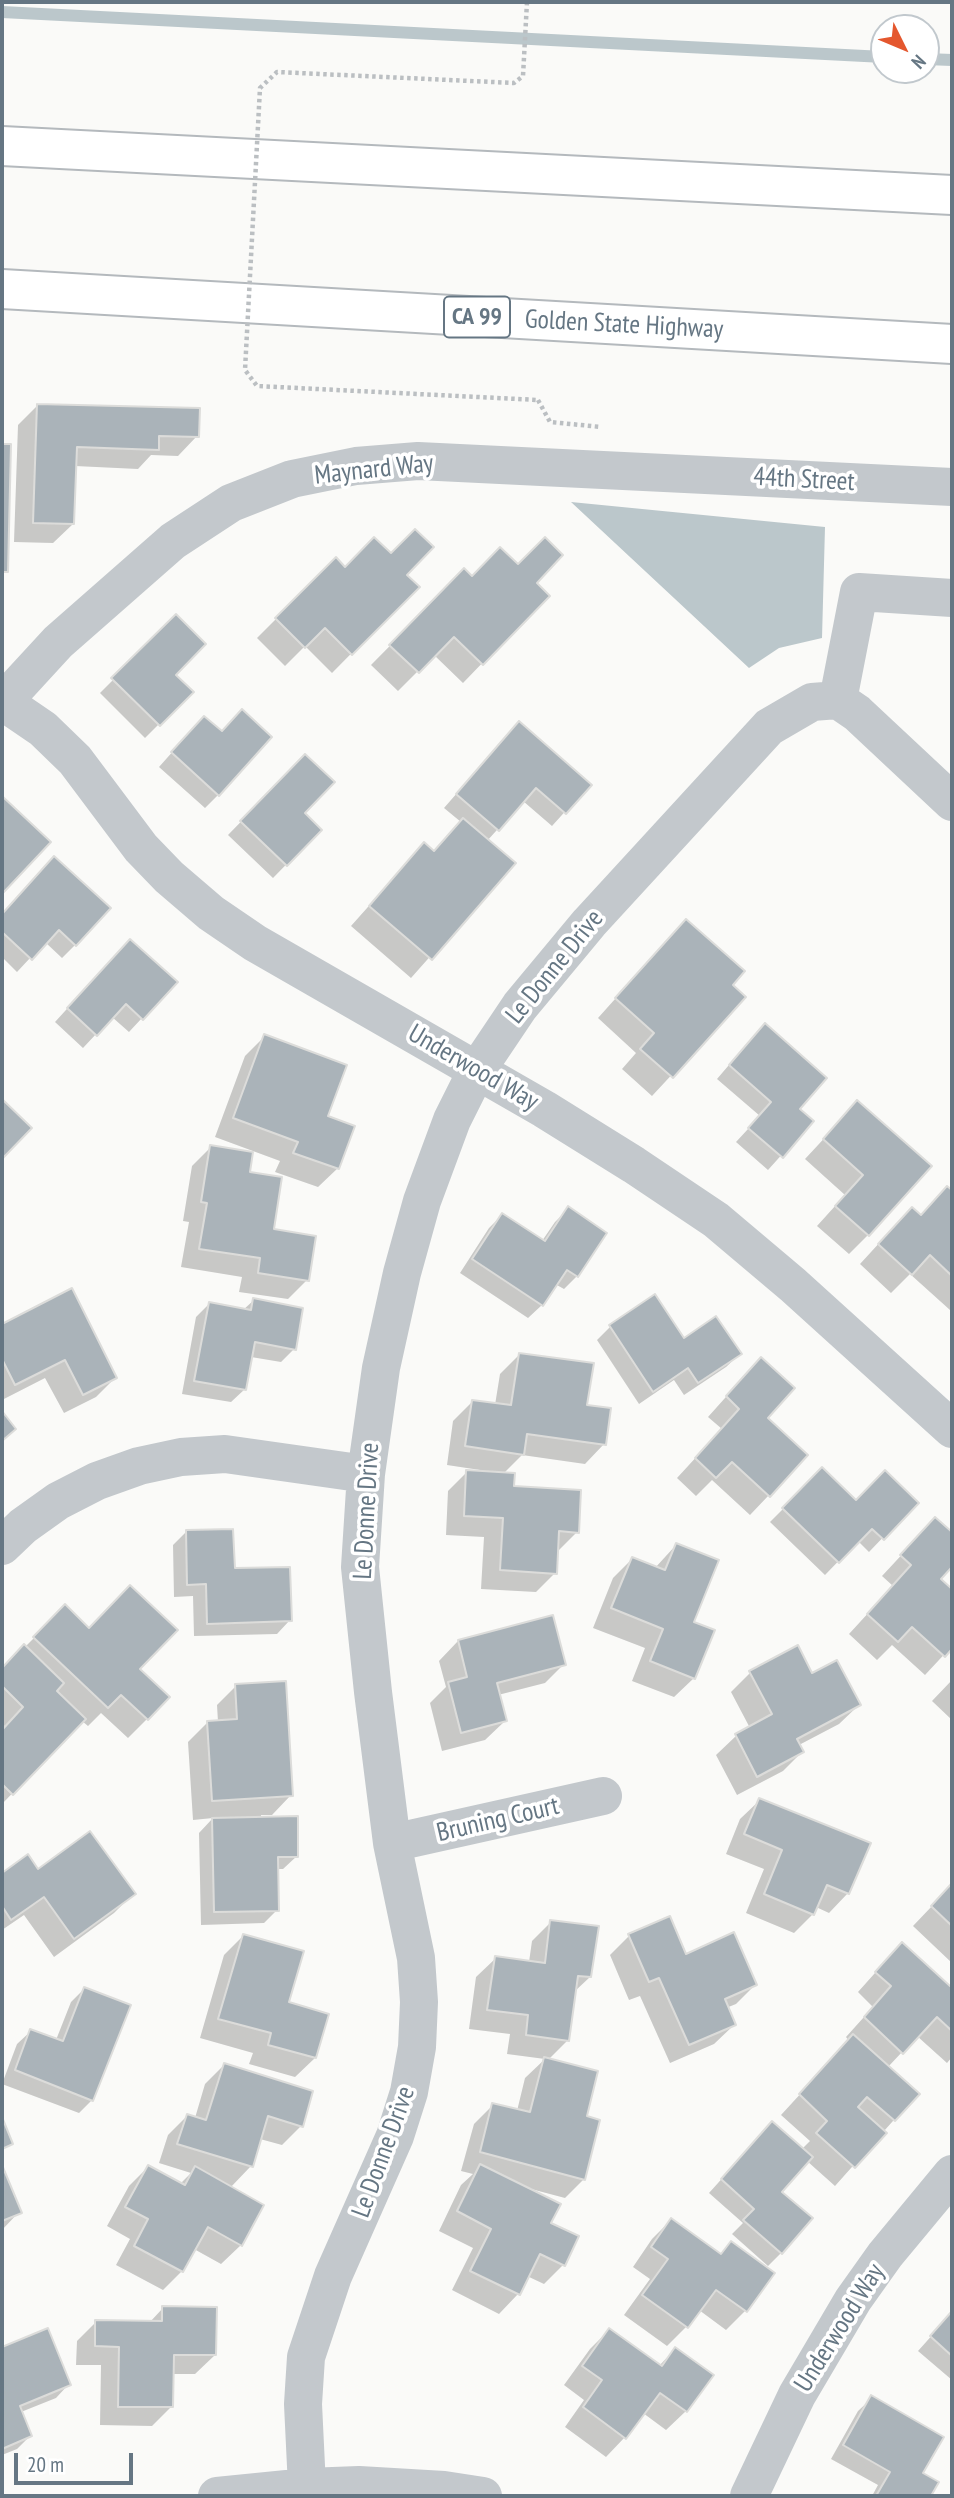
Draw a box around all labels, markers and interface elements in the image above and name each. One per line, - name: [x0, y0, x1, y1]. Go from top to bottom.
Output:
- north arrow: [870, 14, 940, 84]
- text: N: [907, 50, 931, 74]
- road number: CA 99: [444, 296, 510, 338]
- street label: Golden State Highway: [524, 304, 724, 346]
- street label: Maynard Way: [313, 448, 435, 492]
- street label: 44th Street: [753, 462, 855, 498]
- street label: Le Donne Drive: [500, 904, 610, 1030]
- street label: Underwood Way: [402, 1018, 544, 1118]
- street label: Le Donne Drive: [348, 1442, 386, 1580]
- street label: Bruning Court: [434, 1791, 562, 1849]
- street label: Le Donne Drive: [346, 2082, 422, 2222]
- street label: Underwood Way: [788, 2258, 892, 2398]
- scale bar: [18, 2438, 136, 2482]
- text: 20 m: [27, 2451, 64, 2478]

